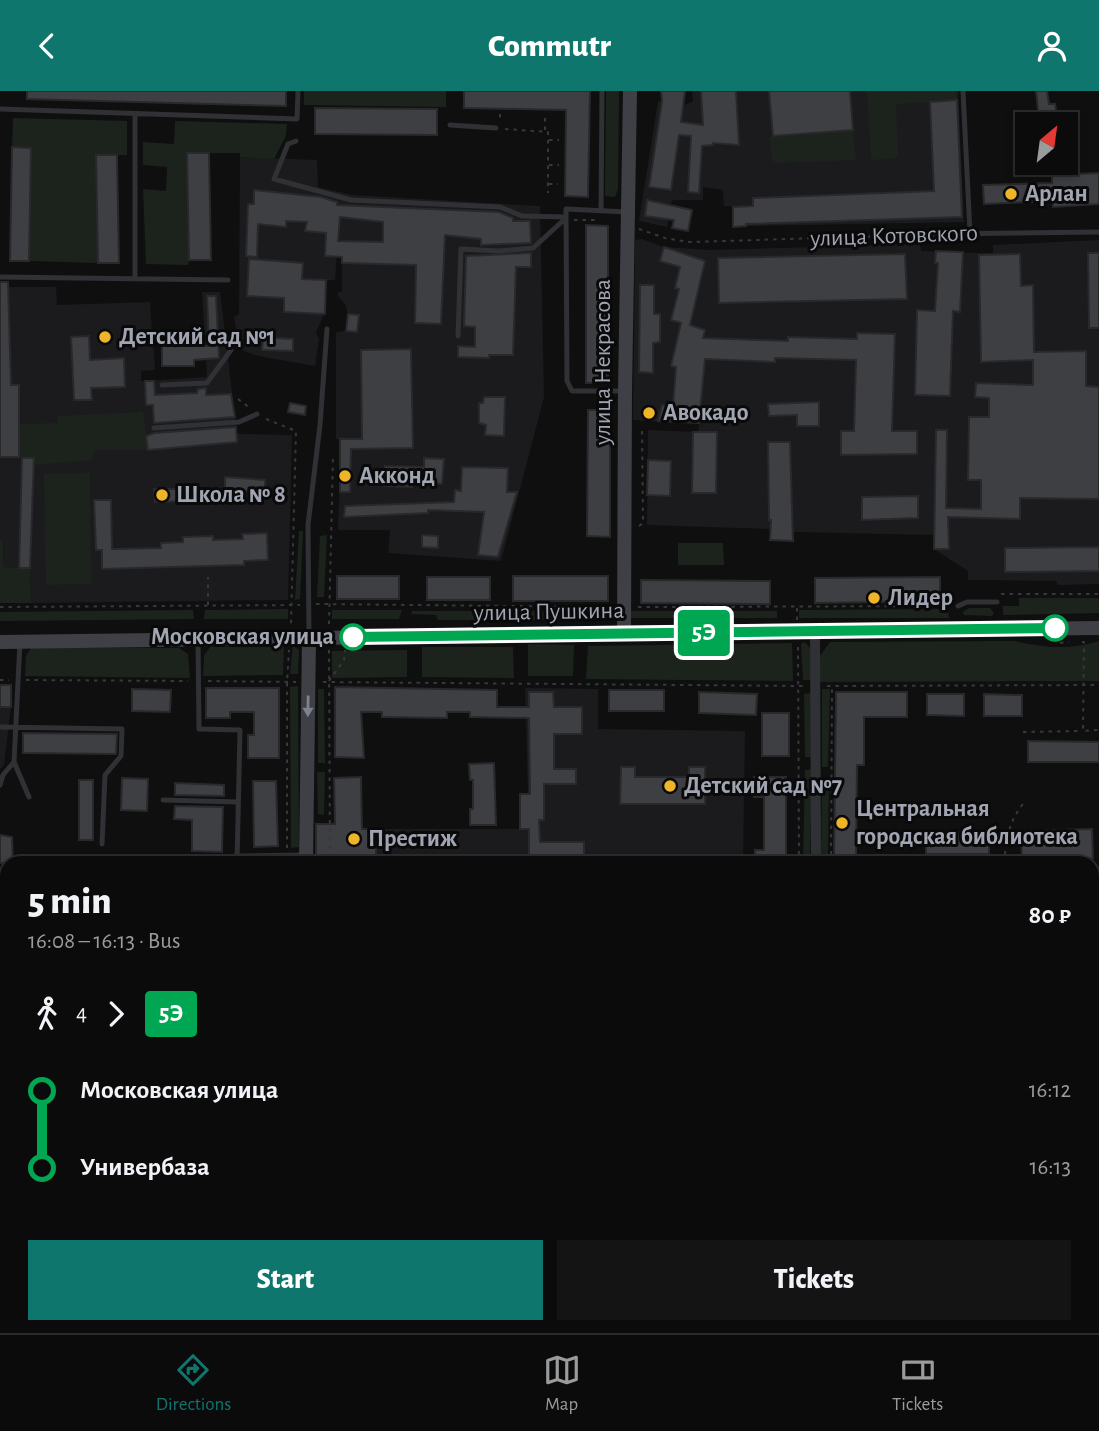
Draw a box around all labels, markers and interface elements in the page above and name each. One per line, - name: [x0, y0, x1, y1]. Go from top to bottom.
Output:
- icon: back: [28, 27, 66, 65]
- icon: person: [1033, 27, 1071, 65]
- text: Commutr: [488, 30, 611, 62]
- north arrow: [1015, 112, 1078, 175]
- map controls: [1015, 112, 1078, 175]
- place label: Арлан: [1025, 182, 1088, 206]
- marker: Арлан: [1003, 186, 1019, 202]
- street label: улица Котовского: [809, 221, 978, 251]
- street label: улица Некрасова: [591, 279, 615, 446]
- place label: Детский сад №1: [119, 325, 275, 349]
- marker: Детский сад №1: [97, 329, 113, 345]
- place label: Авокадо: [663, 401, 749, 425]
- marker: Авокадо: [641, 405, 657, 421]
- place label: Акконд: [359, 464, 435, 488]
- marker: Акконд: [337, 468, 353, 484]
- place label: Школа № 8: [176, 483, 286, 507]
- marker: Школа № 8: [154, 487, 170, 503]
- place label: Лидер: [888, 586, 953, 610]
- marker: Лидер: [866, 590, 882, 606]
- street label: улица Пушкина: [473, 599, 625, 625]
- line badge: 5Э: [672, 610, 736, 656]
- unlabelled marker: [1042, 615, 1068, 641]
- text: 5Э: [692, 621, 716, 645]
- marker: Московская улица: [340, 624, 366, 650]
- place label: Московская улица: [151, 625, 334, 649]
- one-way arrow: [302, 695, 314, 717]
- place label: Детский сад №7: [684, 774, 842, 798]
- marker: Детский сад №7: [662, 778, 678, 794]
- place label: Центральная городская библиотека: [856, 797, 1078, 849]
- marker: Центральная городская библиотека: [834, 815, 850, 831]
- place label: Престиж: [368, 827, 457, 851]
- marker: Престиж: [346, 831, 362, 847]
- text: 5 min: [28, 883, 112, 921]
- text: 80 ₽: [1029, 902, 1071, 928]
- text: 16:08 – 16:13 · Bus: [28, 930, 180, 953]
- icon: walk: [28, 995, 66, 1033]
- icon: forward: [97, 995, 135, 1033]
- text: 4: [76, 1002, 87, 1025]
- text: 5Э: [159, 1002, 183, 1026]
- text: Московская улица: [80, 1077, 278, 1103]
- text: 16:12: [1029, 1079, 1071, 1102]
- text: Универбаза: [80, 1154, 210, 1180]
- text: 16:13: [1030, 1156, 1071, 1179]
- button: Start: [28, 1240, 543, 1320]
- button: Tickets: [557, 1240, 1071, 1320]
- tab: Directions: [156, 1351, 231, 1416]
- tab: Map: [543, 1351, 581, 1416]
- tab: Tickets: [892, 1351, 943, 1416]

